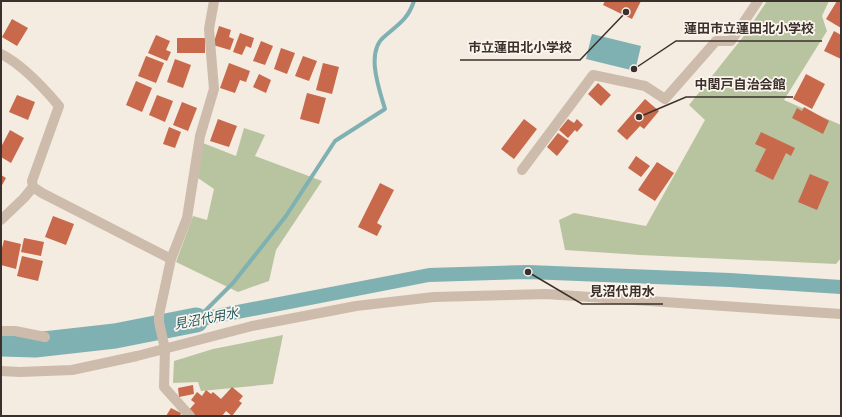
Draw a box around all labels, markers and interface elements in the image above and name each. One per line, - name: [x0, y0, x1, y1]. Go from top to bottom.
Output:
- callout: 蓮田市立蓮田北小学校: [676, 16, 822, 41]
- text: 蓮田市立蓮田北小学校: [684, 21, 814, 36]
- callout: 市立蓮田北小学校: [460, 35, 580, 60]
- text: 市立蓮田北小学校: [468, 40, 572, 55]
- callout: 中閏戸自治会館: [686, 72, 793, 97]
- text: 中閏戸自治会館: [694, 77, 786, 92]
- callout: 見沼代用水: [582, 279, 663, 304]
- text: 見沼代用水: [589, 284, 655, 299]
- water label: 見沼代用水: [173, 305, 241, 332]

